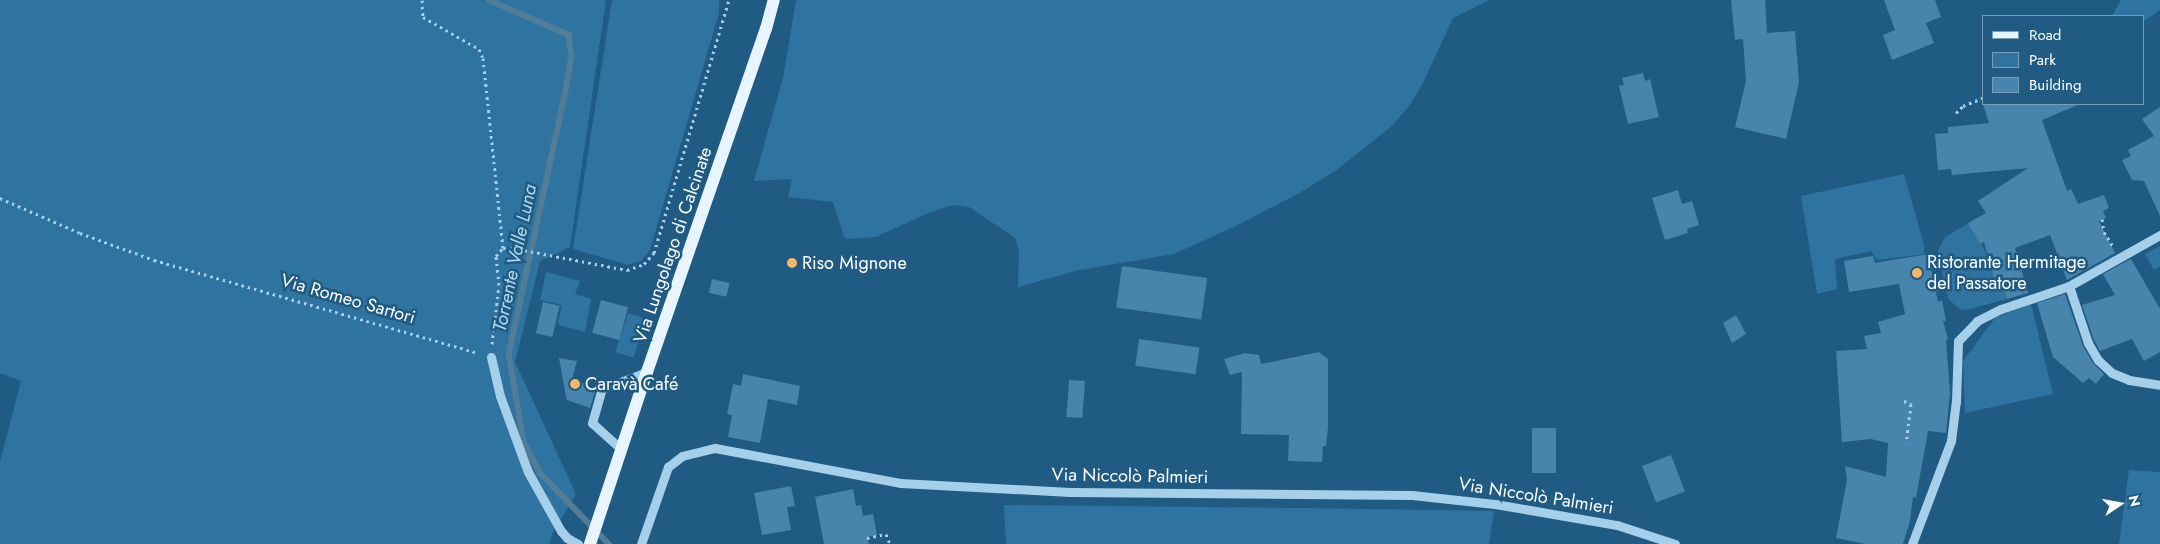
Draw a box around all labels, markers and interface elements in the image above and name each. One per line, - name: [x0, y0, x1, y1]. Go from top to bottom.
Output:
- legend: [1982, 15, 2145, 105]
- text: Road: [2029, 24, 2061, 46]
- text: Park: [2029, 49, 2056, 71]
- text: Building: [2029, 74, 2081, 96]
- street label: Via Lungolago di Calcinate: [629, 144, 717, 346]
- water label: Torrente Valle Luna: [488, 182, 542, 334]
- place label: Riso Mignone: [802, 252, 907, 274]
- place label: Ristorante Hermitage del Passatore: [1927, 252, 2086, 294]
- marker: Riso Mignone: [786, 257, 798, 269]
- marker: Ristorante Hermitage del Passatore: [1911, 267, 1923, 279]
- street label: Via Romeo Sartori: [278, 269, 418, 329]
- place label: Caravà Café: [585, 373, 678, 395]
- marker: Caravà Café: [569, 378, 581, 390]
- street label: Via Niccolò Palmieri: [1052, 464, 1208, 488]
- street label: Via Niccolò Palmieri: [1457, 473, 1615, 519]
- north arrow: [2095, 479, 2145, 529]
- text: N: [2124, 493, 2146, 508]

